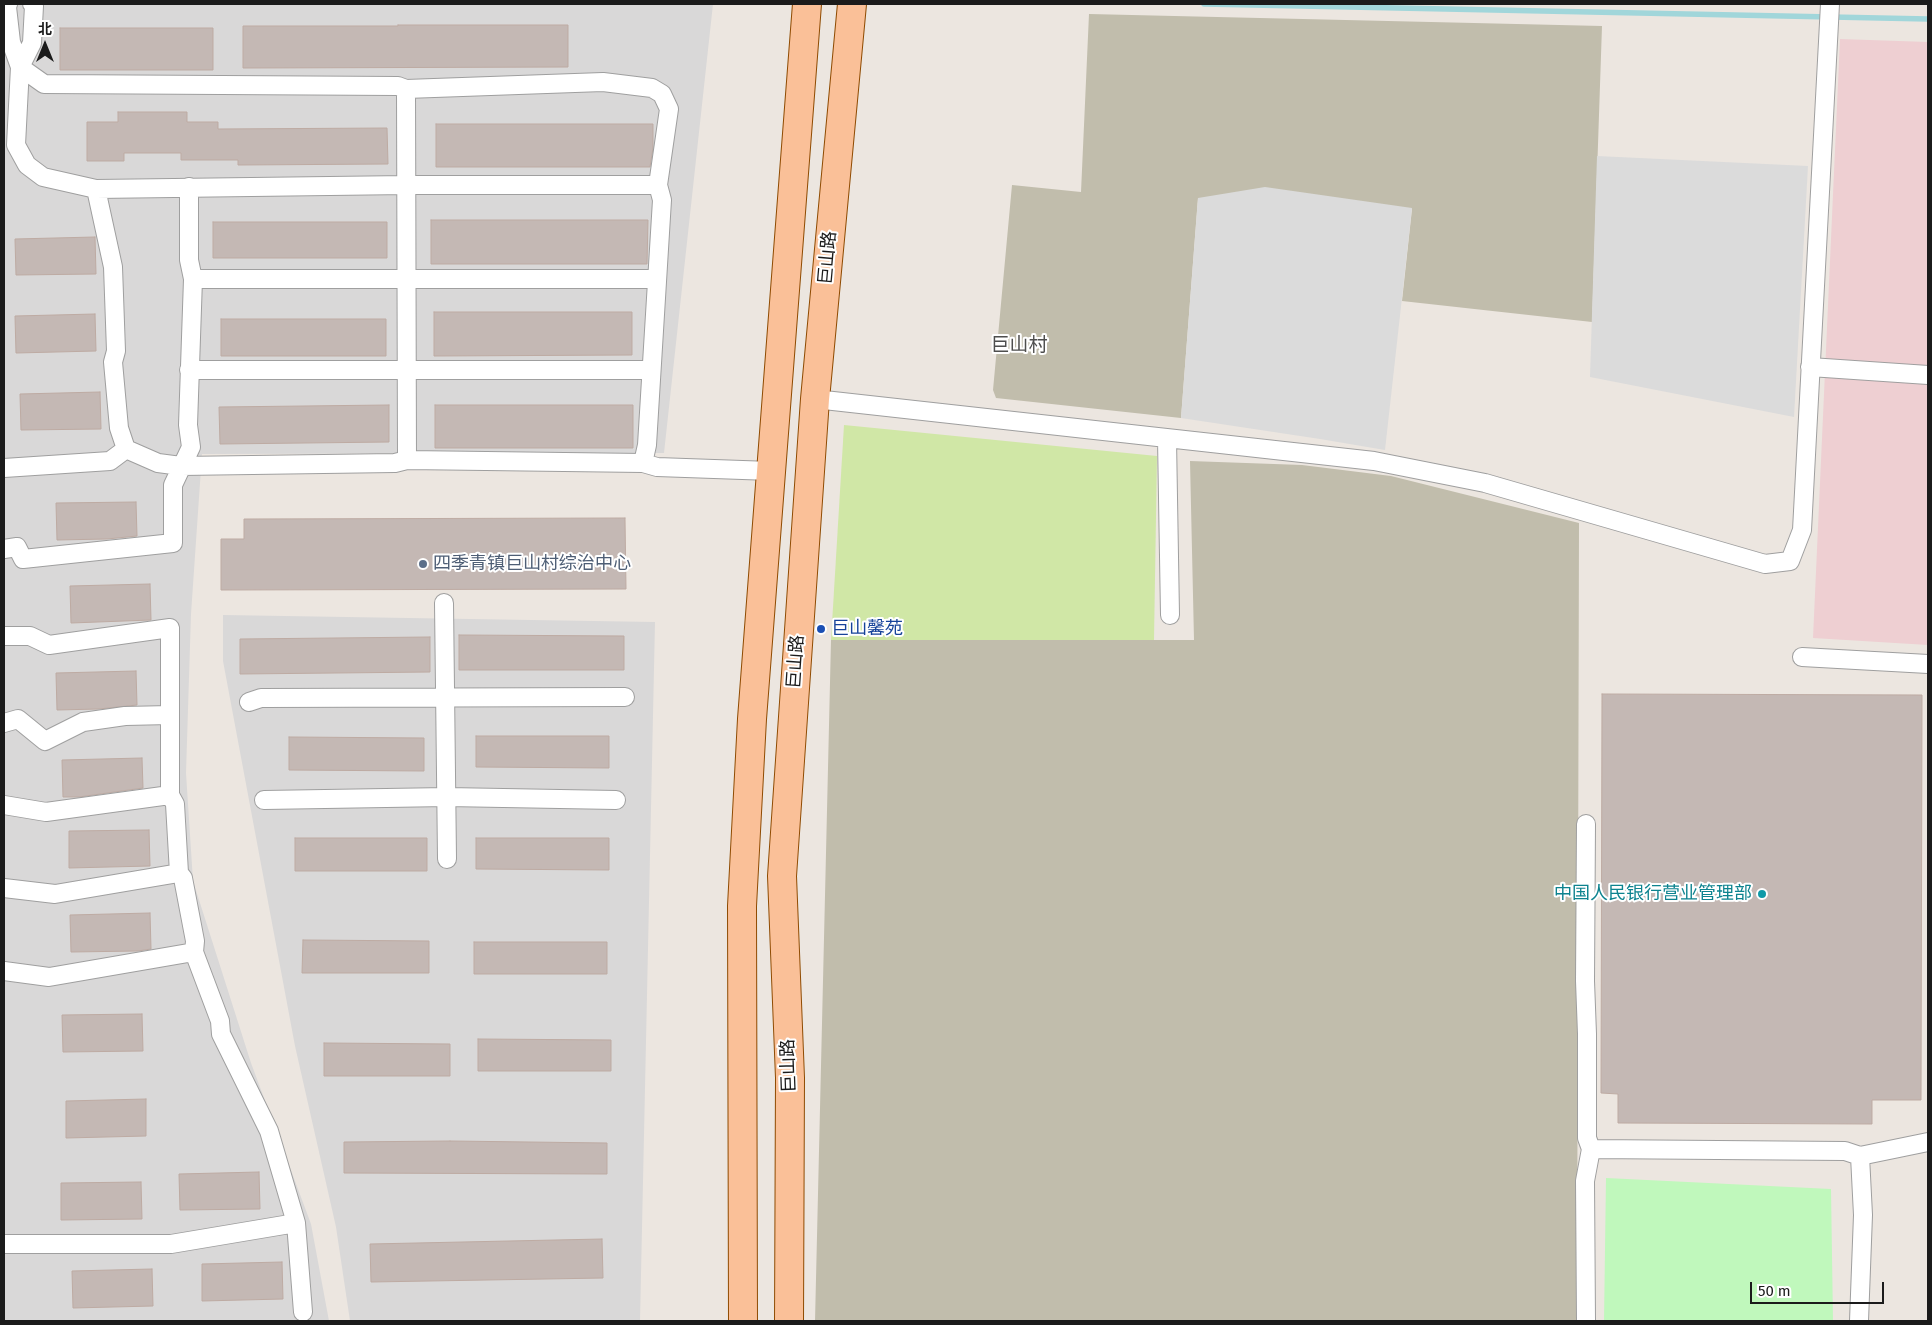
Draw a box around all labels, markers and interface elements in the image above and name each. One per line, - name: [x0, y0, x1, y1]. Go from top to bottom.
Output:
- north arrow: [20, 20, 70, 70]
- text: 北: [38, 21, 52, 38]
- street label: 巨山路: [815, 230, 841, 286]
- district label: 巨山村: [991, 335, 1047, 357]
- place label: 四季青镇巨山村综治中心: [433, 553, 631, 575]
- marker: 四季青镇巨山村综治中心: [417, 558, 429, 570]
- place label: 巨山馨苑: [831, 618, 903, 640]
- marker: 巨山馨苑: [815, 623, 827, 635]
- street label: 巨山路: [783, 634, 809, 690]
- place label: 中国人民银行营业管理部: [1554, 883, 1752, 905]
- marker: 中国人民银行营业管理部: [1756, 888, 1768, 900]
- street label: 巨山路: [777, 1039, 801, 1093]
- scale bar: [1752, 1272, 1886, 1304]
- text: 50 m: [1758, 1282, 1791, 1300]

